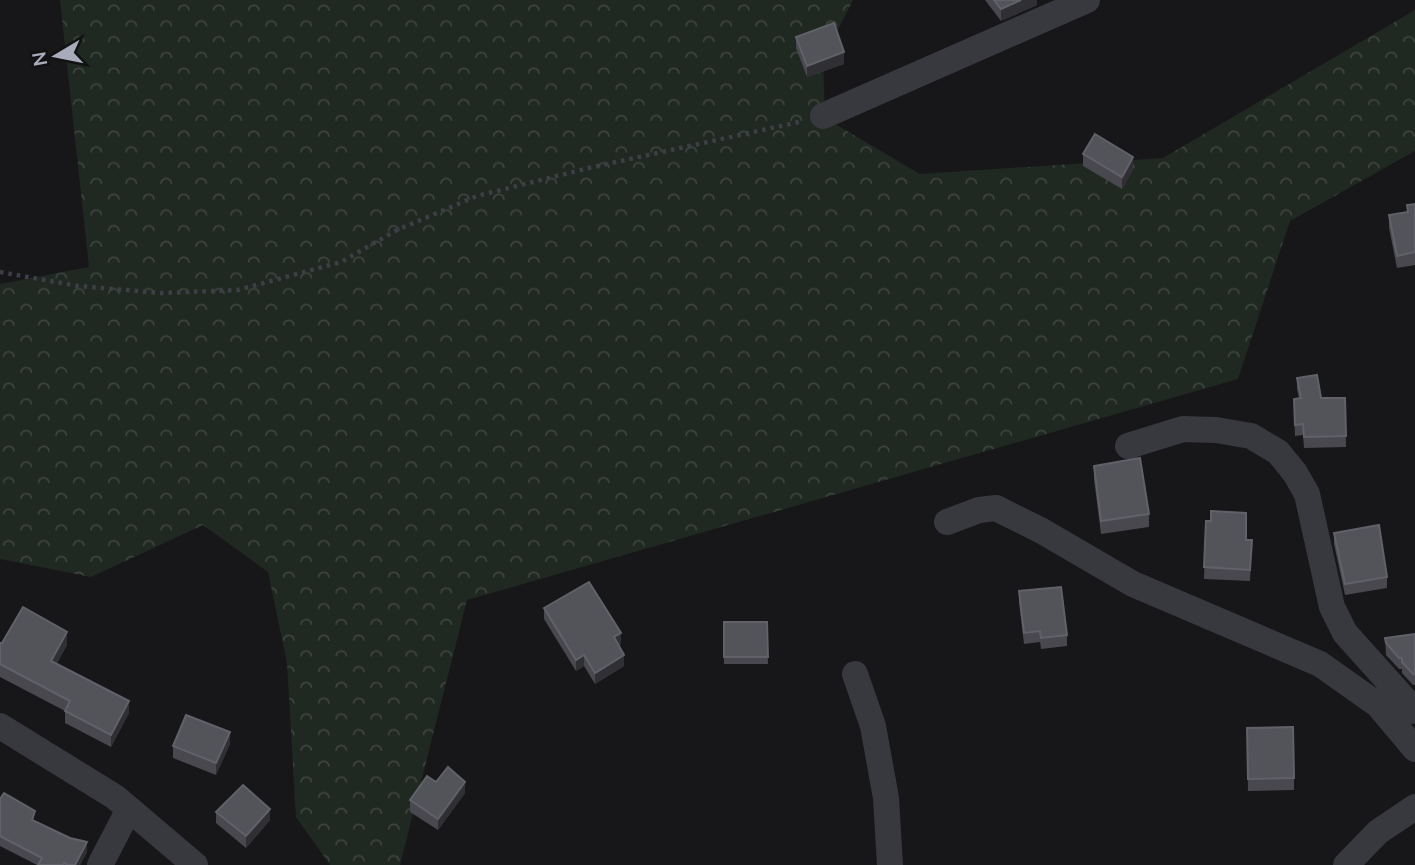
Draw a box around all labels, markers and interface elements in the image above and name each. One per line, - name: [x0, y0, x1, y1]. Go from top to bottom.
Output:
- north arrow: [21, 21, 91, 91]
- text: N: [26, 50, 54, 68]

